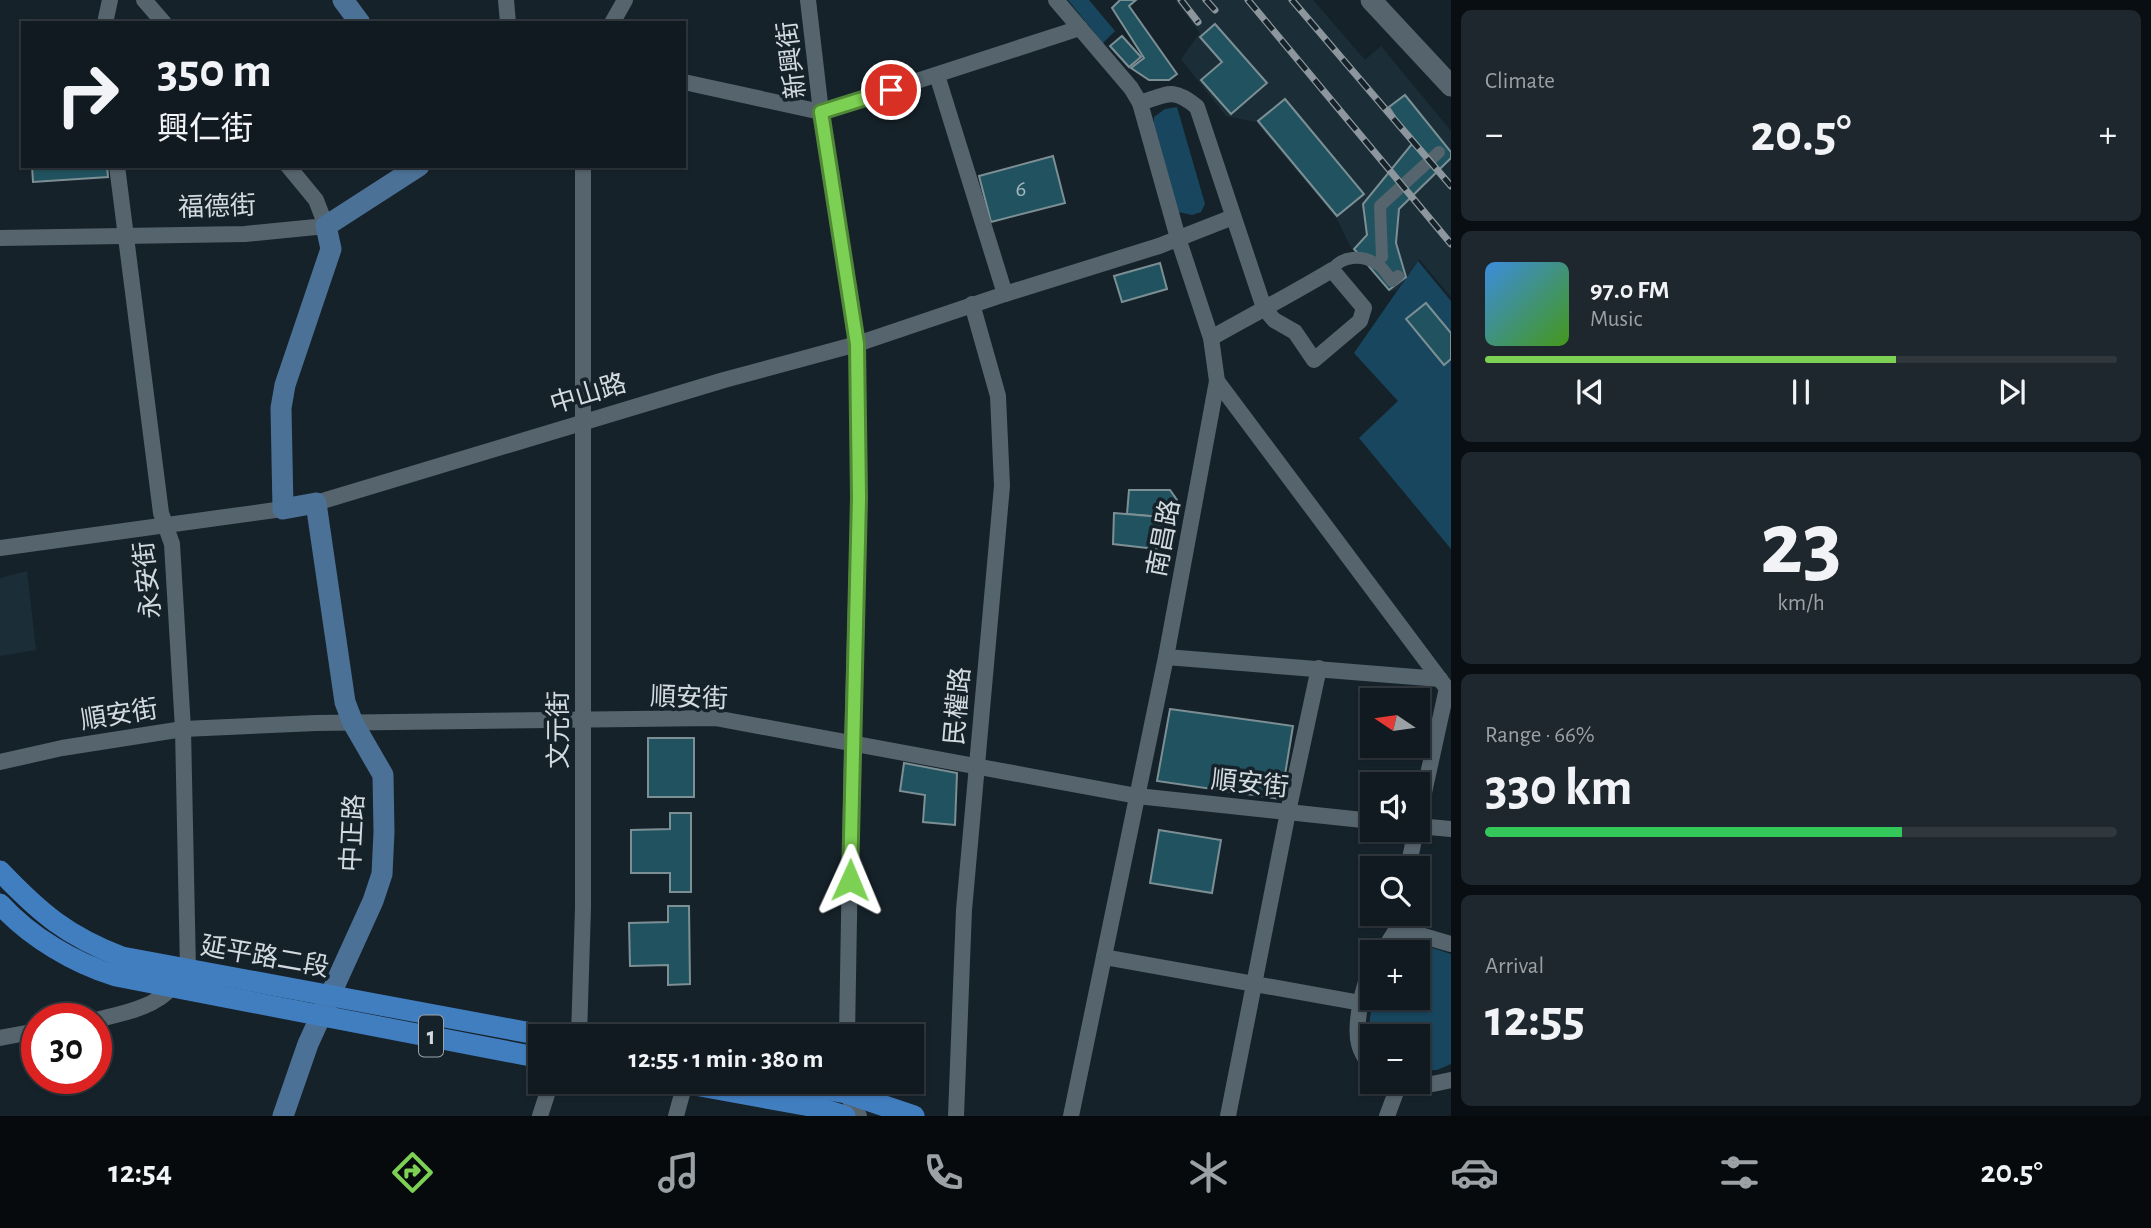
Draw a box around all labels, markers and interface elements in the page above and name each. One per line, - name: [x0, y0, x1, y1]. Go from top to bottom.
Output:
- street label: 新興街: [773, 20, 810, 100]
- text: 350 m: [157, 47, 272, 96]
- icon: right: [42, 49, 133, 140]
- pin: [861, 60, 921, 120]
- text: Climate: [1485, 70, 1555, 93]
- icon: arrive: [872, 71, 910, 109]
- text: 20.5°: [1750, 108, 1852, 160]
- text: 興仁街: [157, 113, 253, 145]
- text: −: [1485, 116, 1503, 154]
- text: +: [2099, 116, 2117, 154]
- house number: 6: [1016, 178, 1026, 201]
- street label: 福德街: [178, 192, 256, 221]
- text: 97.0 FM: [1590, 277, 1670, 303]
- text: Music: [1590, 308, 1642, 331]
- street label: 中山路: [547, 369, 629, 418]
- icon: previous: [1571, 373, 1609, 411]
- icon: pause: [1782, 373, 1820, 411]
- icon: next: [1993, 373, 2031, 411]
- street label: 南昌路: [1143, 497, 1184, 579]
- text: 23: [1760, 499, 1842, 590]
- street label: 永安街: [130, 540, 165, 620]
- text: km/h: [1777, 592, 1825, 615]
- street label: 民權路: [940, 666, 974, 746]
- street label: 順安街: [650, 683, 728, 712]
- north arrow: [1360, 688, 1430, 758]
- map controls: [1360, 688, 1430, 1094]
- street label: 文元街: [545, 691, 572, 769]
- street label: 順安街: [78, 695, 160, 734]
- text: Range · 66%: [1485, 724, 1595, 747]
- text: 330 km: [1485, 762, 1632, 814]
- street label: 順安街: [1210, 766, 1290, 801]
- button: sound: [1360, 772, 1430, 842]
- street label: 中正路: [337, 793, 368, 873]
- position arrow: [813, 843, 887, 917]
- button: search: [1360, 856, 1430, 926]
- street label: 延平路二段: [199, 931, 331, 981]
- button: +: [1360, 940, 1430, 1010]
- text: Arrival: [1485, 955, 1544, 978]
- text: 12:55: [1485, 993, 1585, 1045]
- speed limit sign: 30: [21, 1003, 112, 1094]
- road number: 1: [419, 1016, 443, 1056]
- button: −: [1360, 1024, 1430, 1094]
- text: 12:55 · 1 min · 380 m: [629, 1046, 823, 1072]
- icon: directions: [388, 1148, 437, 1197]
- icon: music: [654, 1148, 703, 1197]
- icon: phone: [919, 1148, 968, 1197]
- icon: climate: [1184, 1148, 1233, 1197]
- icon: car: [1450, 1148, 1499, 1197]
- icon: filters: [1715, 1148, 1764, 1197]
- text: 12:54: [108, 1156, 172, 1188]
- text: 20.5°: [1981, 1156, 2043, 1188]

